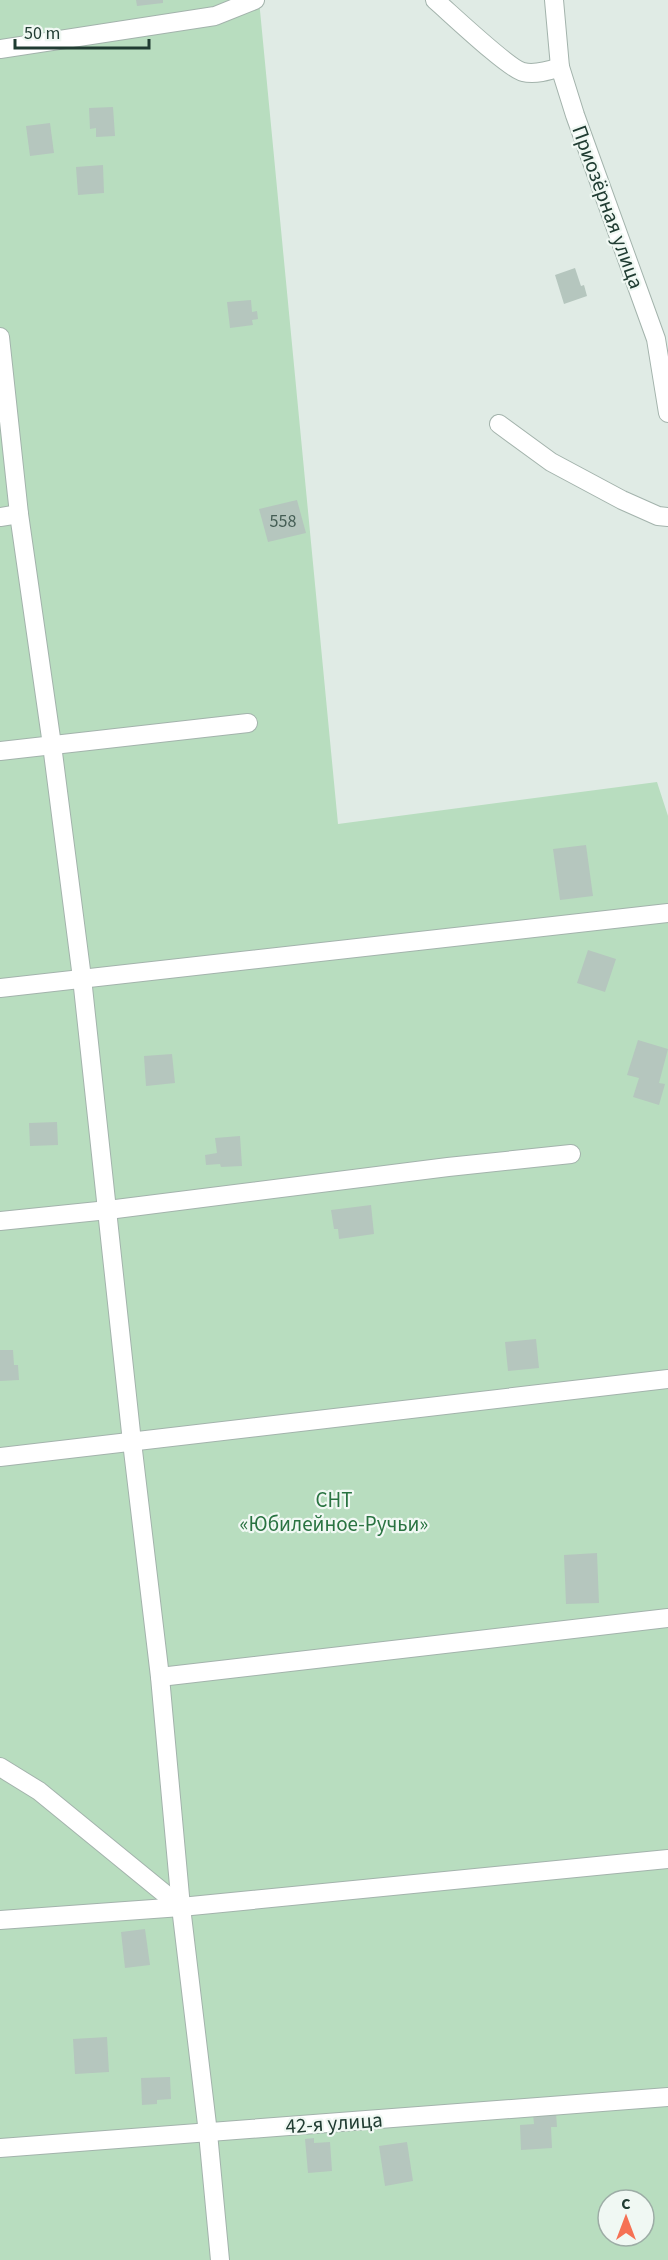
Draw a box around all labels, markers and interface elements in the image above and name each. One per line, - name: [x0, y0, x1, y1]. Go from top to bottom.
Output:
- scale bar: [15, 12, 148, 50]
- text: 50 m: [24, 21, 60, 46]
- street label: Приозёрная улица: [564, 121, 652, 293]
- house number: 558: [270, 509, 296, 534]
- park label: СНТ «Юбилейное-Ручьи»: [240, 1485, 428, 1539]
- street label: 42-я улица: [284, 2105, 384, 2141]
- north arrow: [596, 2188, 656, 2248]
- text: С: [621, 2193, 631, 2215]

